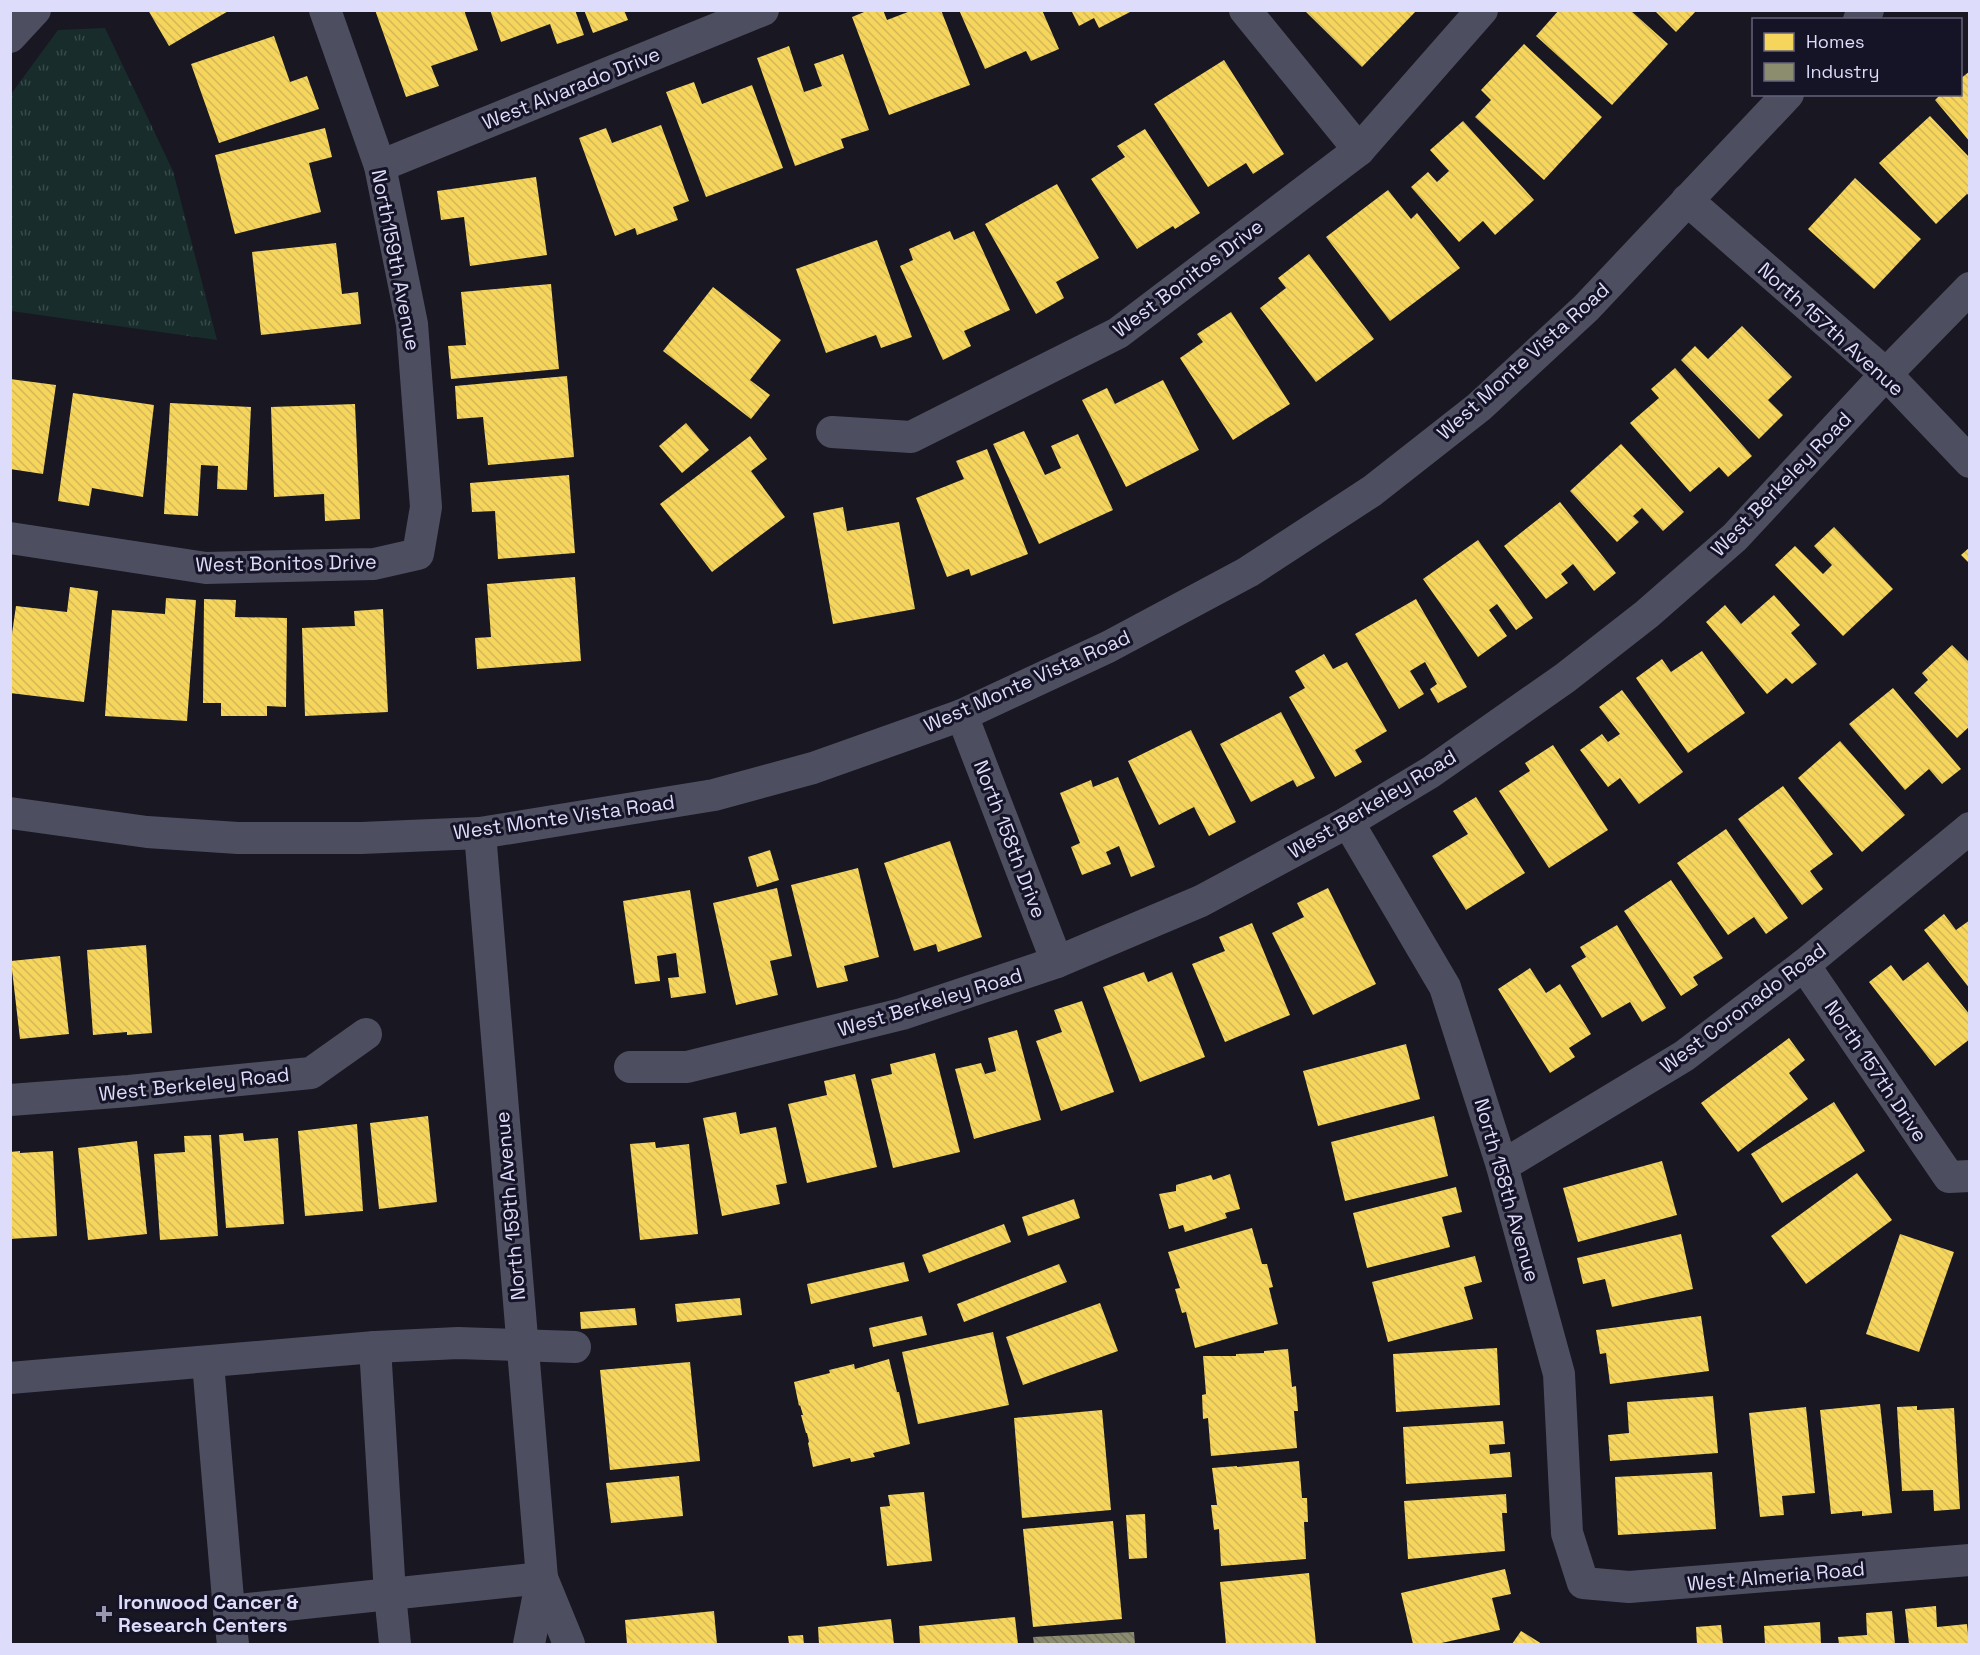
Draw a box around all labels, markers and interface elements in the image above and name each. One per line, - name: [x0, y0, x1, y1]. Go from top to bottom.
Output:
- legend: [1752, 18, 1962, 96]
- text: Homes: [1806, 30, 1865, 53]
- street label: West Alvarado Drive: [478, 40, 664, 136]
- text: Industry: [1806, 60, 1879, 83]
- street label: North159th Avenue: [366, 167, 426, 353]
- street label: West Bonitos Drive: [1108, 213, 1268, 343]
- street label: North 157th Avenue: [1752, 256, 1910, 402]
- street label: West Monte Vista Road: [1431, 277, 1615, 445]
- street label: West Berkeley Road: [1705, 406, 1857, 562]
- street label: West Bonitos Drive: [195, 548, 377, 578]
- street label: West Monte Vista Road: [920, 624, 1134, 738]
- street label: West Berkeley Road: [1283, 744, 1461, 864]
- street label: North 158th Drive: [968, 756, 1052, 922]
- street label: West Monte Vista Road: [452, 789, 676, 845]
- street label: West Coronado Road: [1655, 937, 1831, 1079]
- street label: West Berkeley Road: [835, 962, 1025, 1042]
- street label: North 157th Drive: [1819, 995, 1933, 1147]
- street label: West Berkeley Road: [97, 1061, 291, 1107]
- street label: North 158th Avenue: [1468, 1095, 1546, 1285]
- street label: North 159th Avenue: [489, 1111, 531, 1301]
- street label: West Almeria Road: [1686, 1555, 1866, 1597]
- place label: Ironwood Cancer & Research Centers: [118, 1589, 298, 1638]
- marker: Ironwood Cancer & Research Centers: [95, 1605, 113, 1623]

